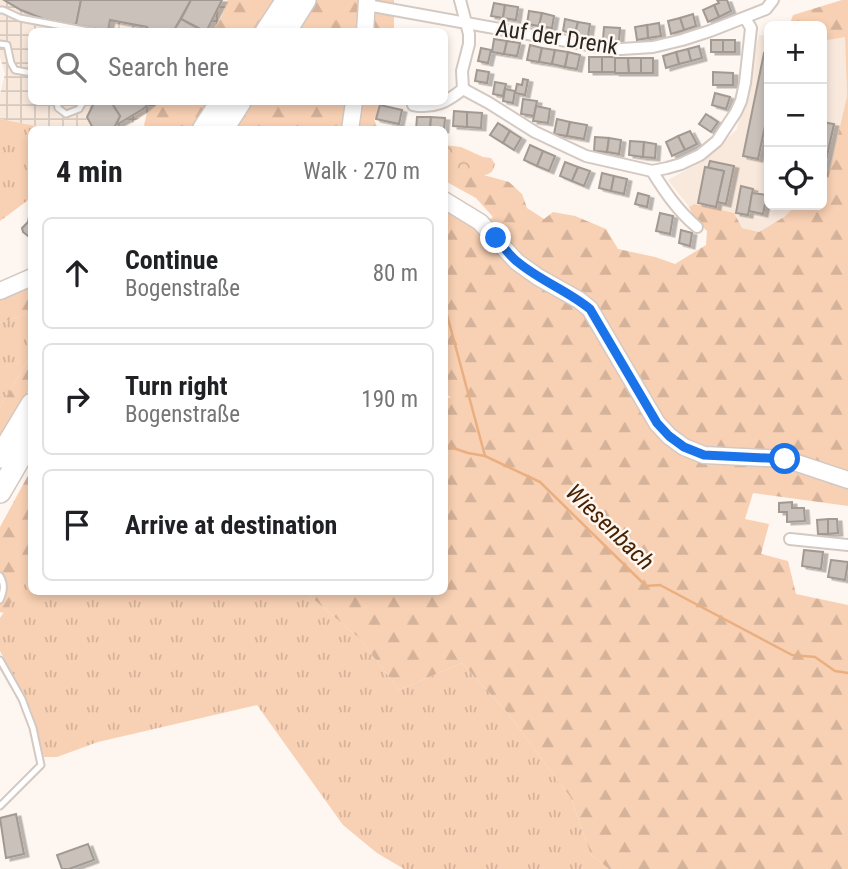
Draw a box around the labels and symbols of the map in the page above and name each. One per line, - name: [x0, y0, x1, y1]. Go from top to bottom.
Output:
- street label: Auf der Drenk: [494, 14, 621, 61]
- route end: [480, 222, 511, 253]
- route start: [769, 443, 800, 474]
- water label: Wiesenbach: [560, 478, 660, 576]

